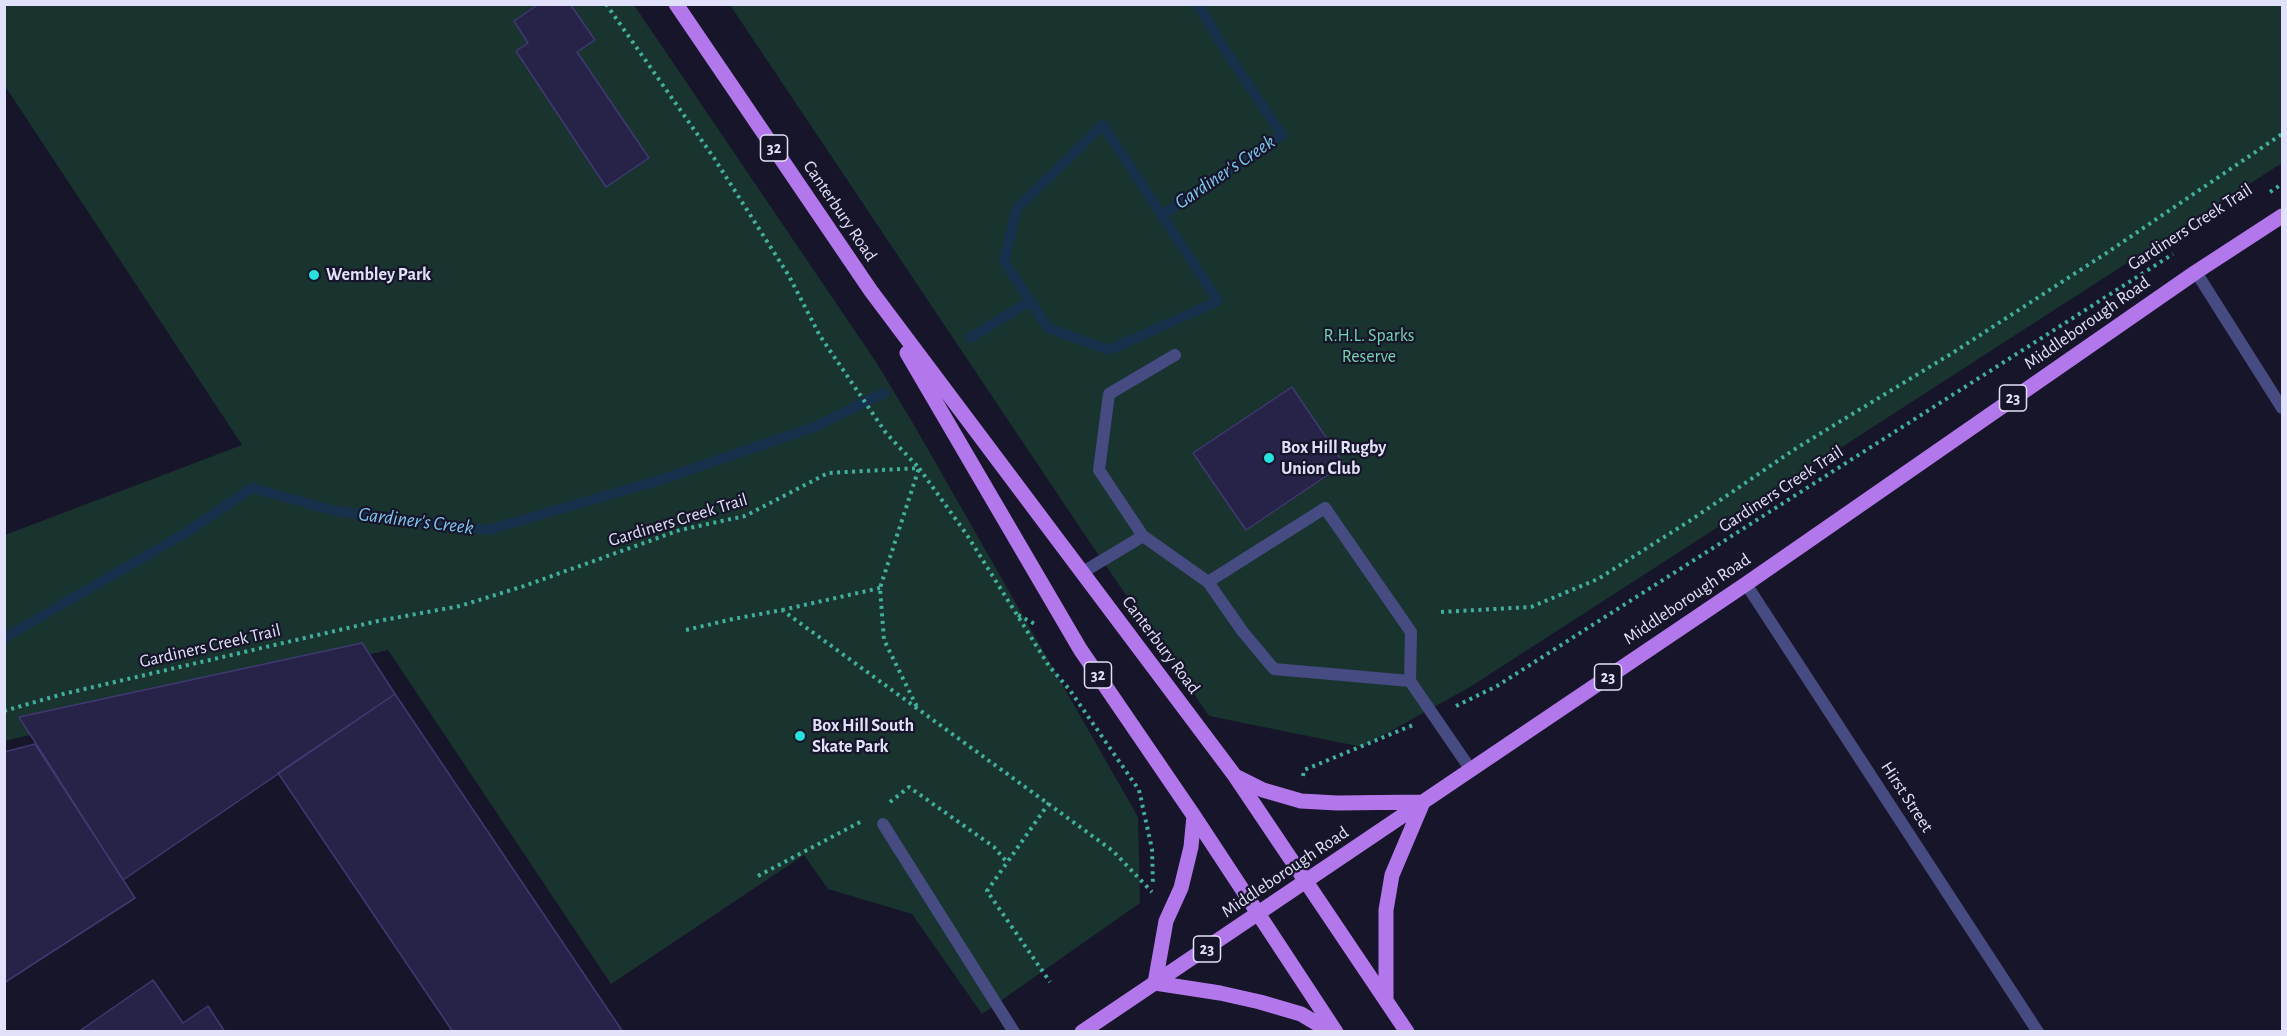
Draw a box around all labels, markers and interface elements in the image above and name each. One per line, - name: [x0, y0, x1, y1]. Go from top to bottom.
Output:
- water label: Gardiner's Creek: [1170, 130, 1280, 214]
- road number: 32: [760, 135, 788, 161]
- street label: Canterbury Road: [798, 156, 882, 266]
- street label: Gardiners Creek Trail: [2124, 179, 2256, 275]
- place label: Wembley Park: [326, 264, 431, 286]
- marker: Wembley Park: [307, 268, 321, 282]
- street label: Middleborough Road: [2020, 272, 2154, 374]
- park label: R.H.L. Sparks Reserve: [1323, 325, 1415, 368]
- road number: 23: [2000, 385, 2026, 411]
- place label: Box Hill Rugby Union Club: [1281, 437, 1386, 480]
- street label: Gardiners Creek Trail: [1715, 441, 1847, 537]
- marker: Box Hill Rugby Union Club: [1262, 451, 1276, 465]
- street label: Gardiners Creek Trail: [606, 489, 750, 551]
- water label: Gardiner's Creek: [357, 502, 475, 540]
- street label: Middleborough Road: [1619, 549, 1755, 649]
- street label: Canterbury Road: [1117, 592, 1205, 698]
- street label: Gardiners Creek Trail: [137, 619, 283, 673]
- road number: 32: [1084, 662, 1112, 688]
- road number: 23: [1594, 664, 1622, 690]
- place label: Box Hill South Skate Park: [812, 715, 914, 758]
- marker: Box Hill South Skate Park: [793, 729, 807, 743]
- street label: Hirst Street: [1876, 757, 1938, 837]
- street label: Middleborough Road: [1217, 822, 1353, 922]
- road number: 23: [1194, 936, 1220, 962]

